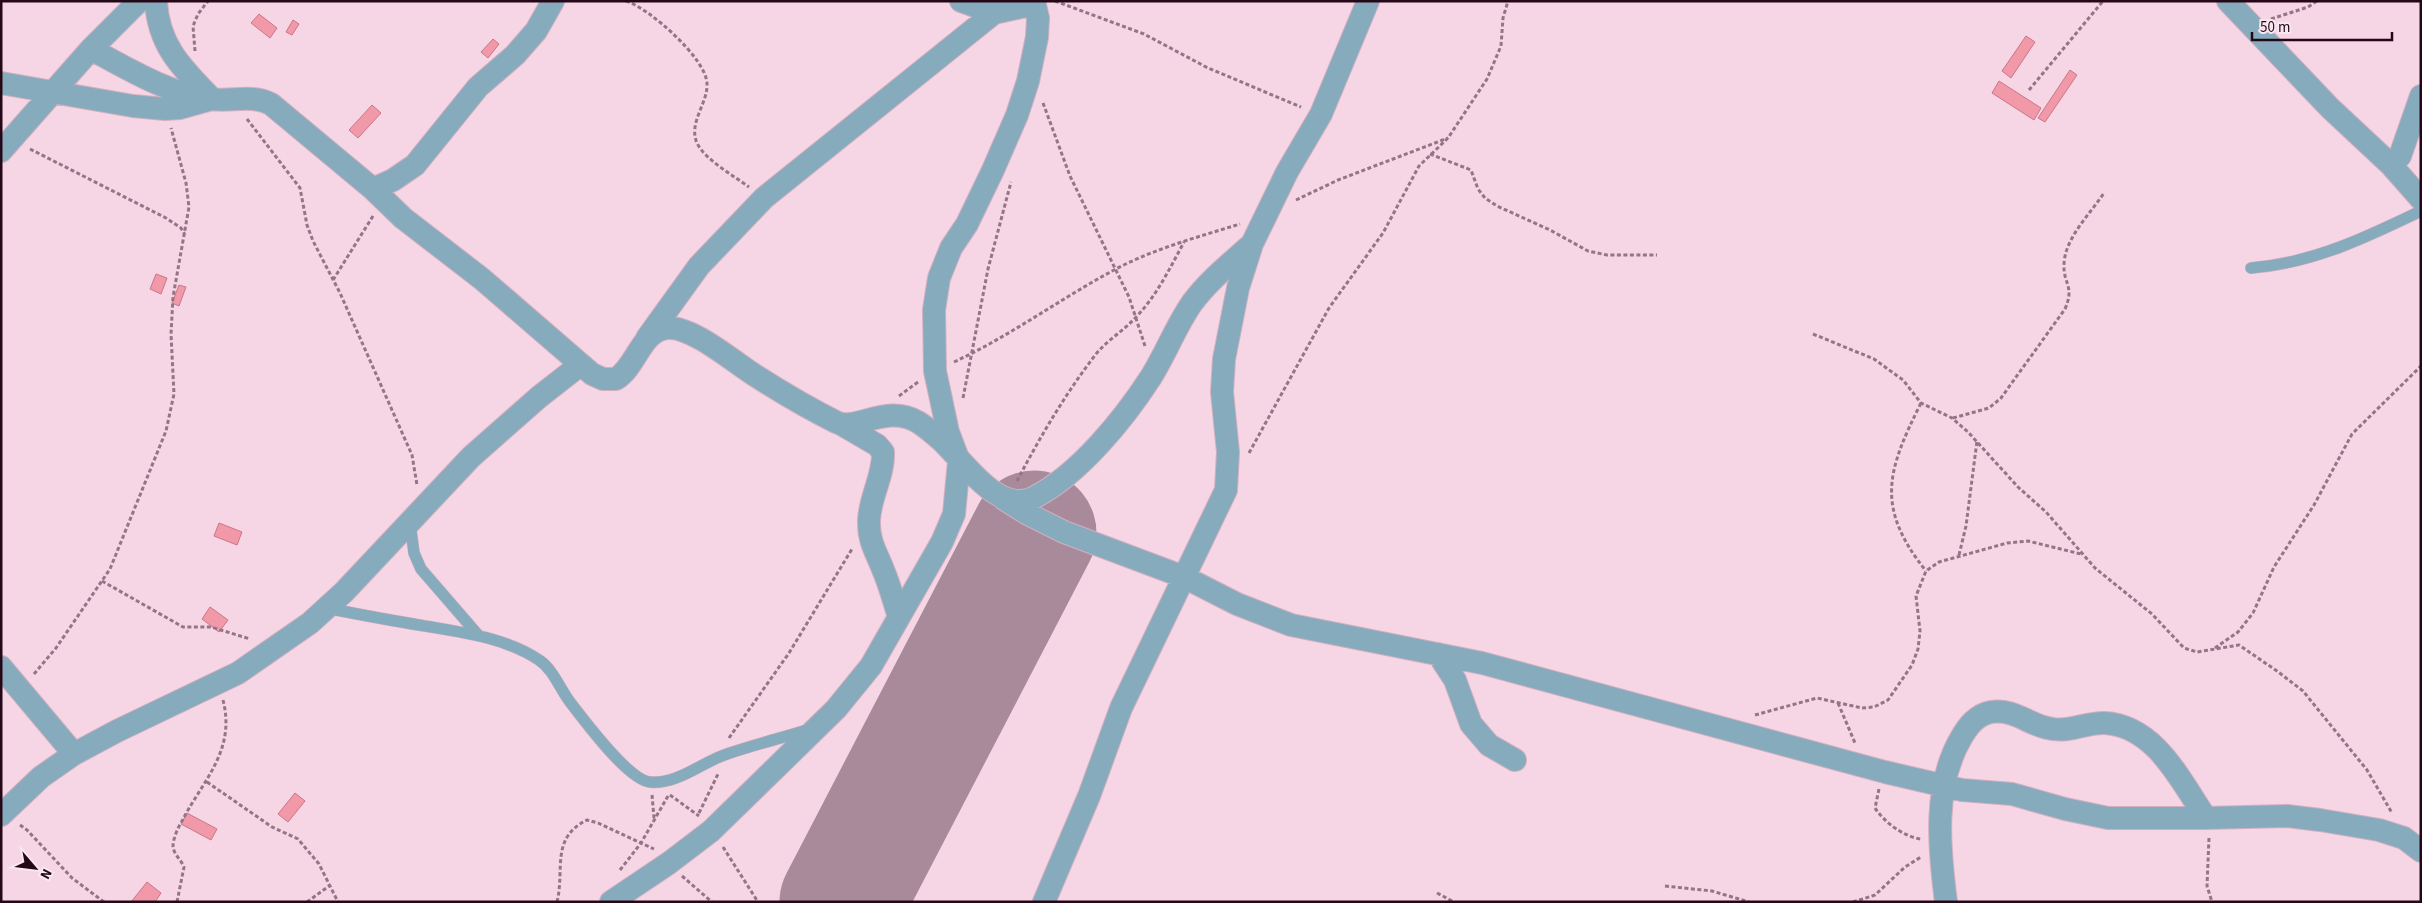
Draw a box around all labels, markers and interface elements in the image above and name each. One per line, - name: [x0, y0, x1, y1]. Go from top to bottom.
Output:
- scale bar: [2252, 10, 2392, 42]
- text: 50 m: [2260, 17, 2290, 38]
- north arrow: [10, 843, 60, 893]
- text: N: [35, 865, 57, 882]

